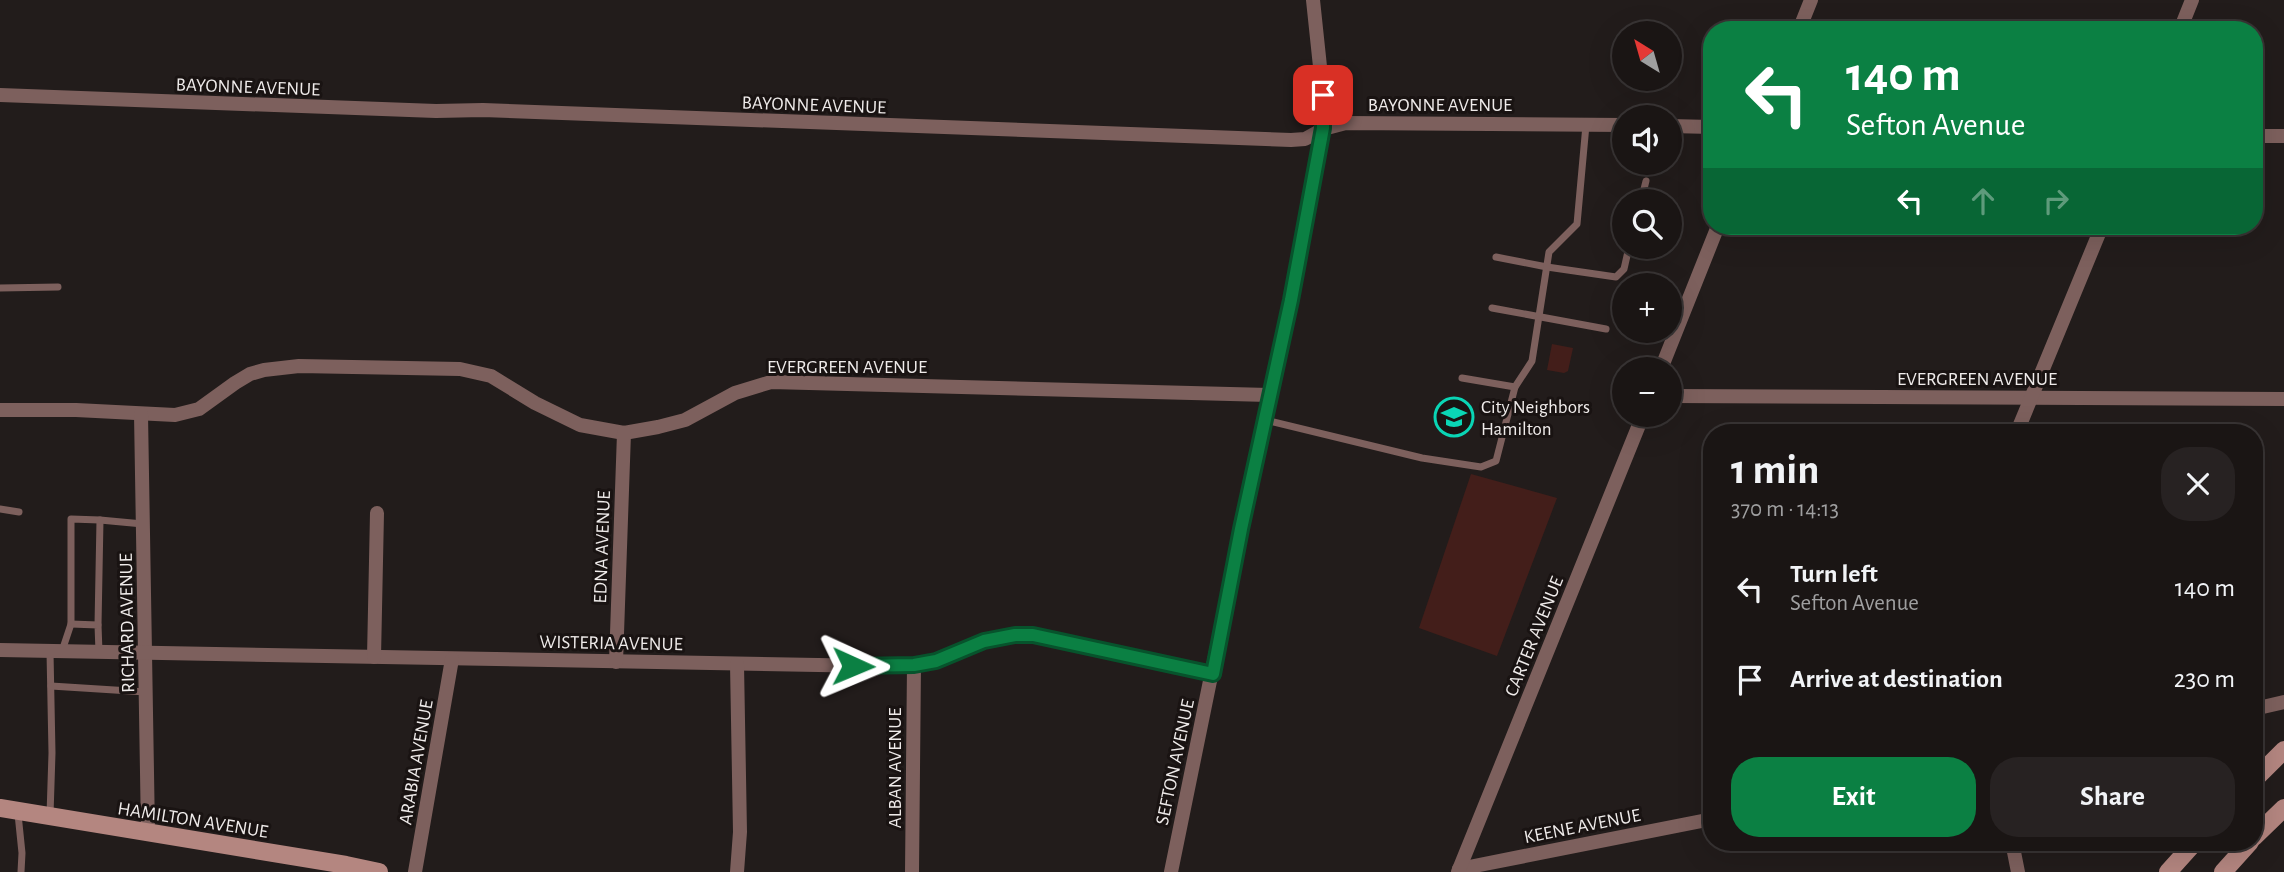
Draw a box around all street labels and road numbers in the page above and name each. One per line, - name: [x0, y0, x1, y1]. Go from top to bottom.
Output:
- street label: BAYONNE AVENUE: [175, 75, 320, 100]
- street label: BAYONNE AVENUE: [741, 93, 886, 118]
- street label: BAYONNE AVENUE: [1368, 96, 1512, 115]
- street label: EVERGREEN AVENUE: [767, 358, 927, 377]
- street label: EVERGREEN AVENUE: [1897, 370, 2057, 389]
- street label: EDNA AVENUE: [591, 490, 614, 604]
- street label: RICHARD AVENUE: [117, 553, 138, 693]
- street label: CARTER AVENUE: [1502, 574, 1567, 699]
- street label: WISTERIA AVENUE: [539, 633, 683, 654]
- street label: ARABIA AVENUE: [396, 698, 437, 826]
- street label: SEFTON AVENUE: [1153, 698, 1198, 827]
- street label: ALBAN AVENUE: [886, 708, 905, 828]
- street label: HAMILTON AVENUE: [116, 799, 269, 842]
- street label: KEENE AVENUE: [1522, 806, 1642, 847]

